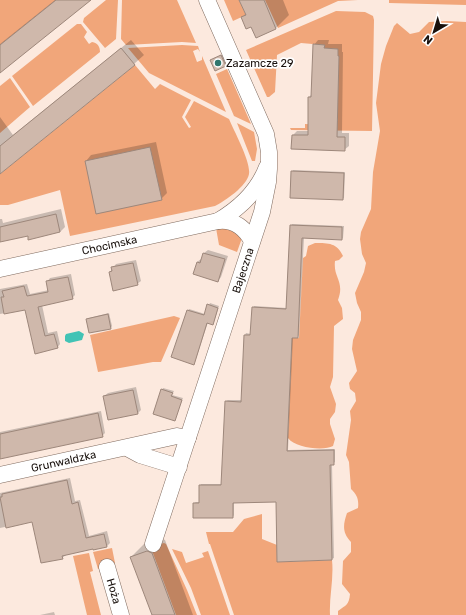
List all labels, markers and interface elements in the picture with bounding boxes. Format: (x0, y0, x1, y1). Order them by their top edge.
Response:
north arrow (414, 12, 454, 52)
text: N (421, 32, 435, 47)
place label: Zazamcze 29 (226, 57, 294, 70)
marker: Zazamcze 29 (213, 58, 223, 68)
street label: Chocimska (81, 233, 138, 257)
street label: Bajeczna (229, 246, 256, 295)
street label: Grunwaldzka (30, 448, 97, 474)
street label: Hoża (104, 577, 124, 605)

